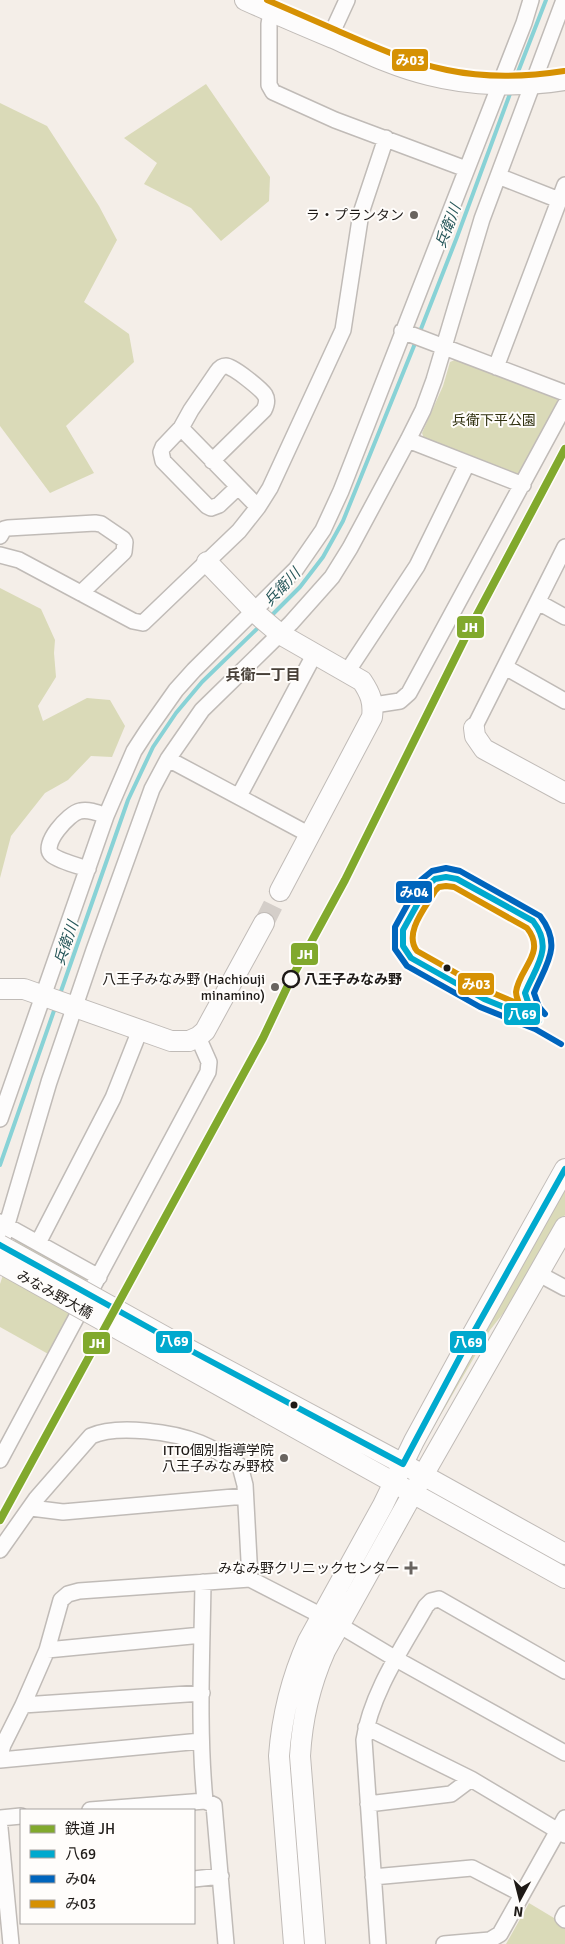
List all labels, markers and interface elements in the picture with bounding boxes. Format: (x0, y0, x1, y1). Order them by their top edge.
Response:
line badge: み03 (391, 48, 429, 72)
text: み03 (395, 52, 425, 69)
water label: 兵衛川 (432, 200, 465, 250)
place label: ラ・プランタン (306, 207, 404, 224)
marker: ラ・プランタン (408, 209, 420, 221)
park label: 兵衛下平公園 (452, 412, 536, 429)
water label: 兵衛川 (260, 563, 305, 610)
line badge: JH (456, 615, 485, 639)
text: JH (462, 619, 478, 636)
district label: 兵衛一丁目 (225, 666, 301, 684)
line badge: み04 (395, 880, 433, 904)
text: み04 (399, 884, 429, 901)
water label: 兵衛川 (50, 917, 82, 967)
line badge: JH (290, 942, 319, 966)
text: JH (297, 946, 313, 963)
unlabelled marker (442, 963, 452, 973)
marker: 八王子みなみ野 (282, 970, 300, 988)
place label: 八王子みなみ野 (Hachiouji minamino) (102, 971, 265, 1004)
place label: 八王子みなみ野 (304, 971, 402, 988)
line badge: み03 (457, 972, 495, 996)
text: み03 (461, 976, 491, 993)
marker: 八王子みなみ野 (Hachiouji minamino) (269, 981, 281, 993)
line badge: 八69 (503, 1002, 541, 1026)
text: 八69 (507, 1006, 537, 1023)
street label: みなみ野大橋 (14, 1267, 96, 1322)
line badge: 八69 (155, 1330, 193, 1354)
line badge: 八69 (449, 1330, 487, 1354)
line badge: JH (82, 1331, 111, 1355)
text: 八69 (159, 1333, 189, 1350)
text: 八69 (453, 1334, 483, 1351)
text: JH (89, 1335, 105, 1352)
unlabelled marker (289, 1400, 299, 1410)
place label: ITTO個別指導学院 八王子みなみ野校 (162, 1442, 274, 1475)
marker: ITTO個別指導学院 八王子みなみ野校 (278, 1452, 290, 1464)
place label: みなみ野クリニックセンター (218, 1560, 400, 1577)
marker: みなみ野クリニックセンター (404, 1561, 418, 1575)
legend (20, 1809, 195, 1924)
text: 鉄道 JH (65, 1820, 115, 1838)
text: 八69 (65, 1845, 96, 1863)
text: み04 (65, 1870, 96, 1888)
north arrow (495, 1874, 545, 1924)
text: み03 (65, 1895, 96, 1913)
text: N (513, 1902, 524, 1920)

